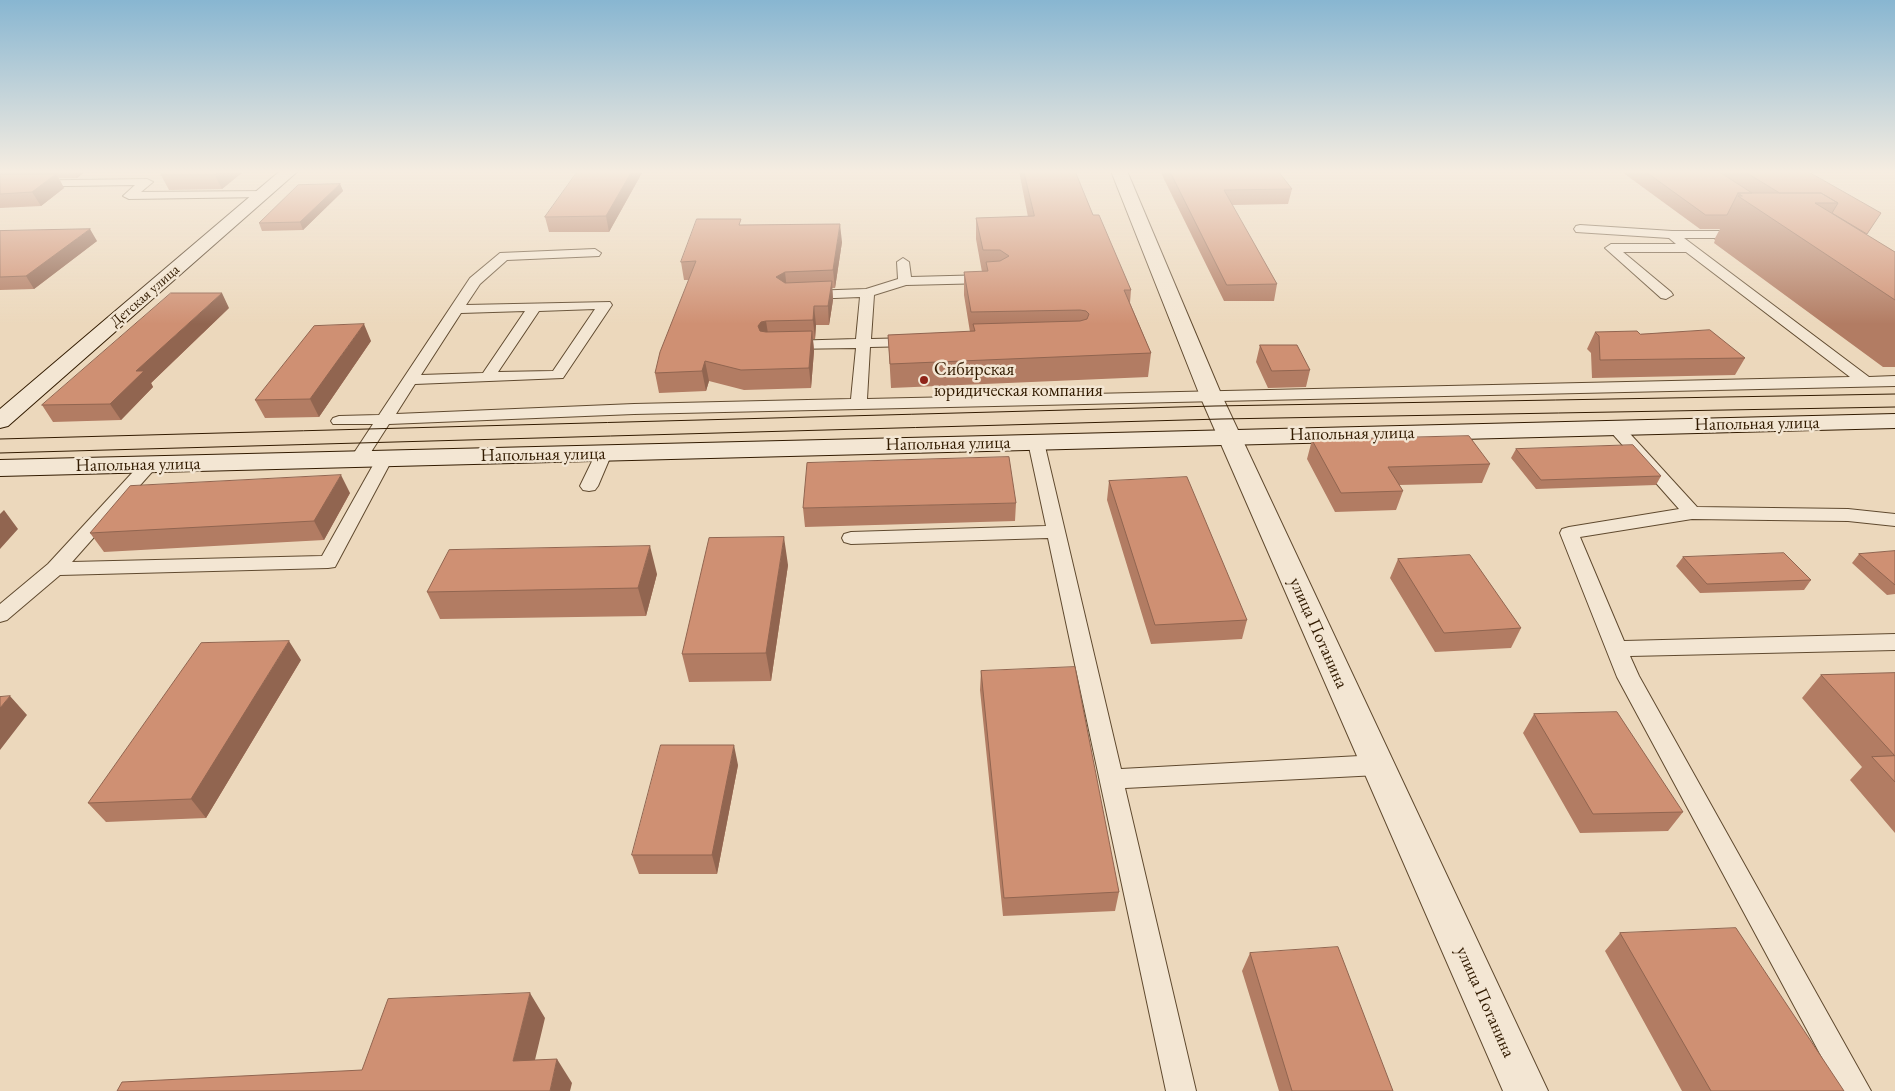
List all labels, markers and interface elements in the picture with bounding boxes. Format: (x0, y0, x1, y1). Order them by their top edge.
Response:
street label: Детская улица (107, 261, 183, 331)
place label: Сибирская юридическая компания (934, 359, 1103, 402)
marker: Сибирская юридическая компания (918, 374, 930, 386)
street label: Напольная улица (1694, 412, 1820, 436)
street label: Напольная улица (1289, 422, 1415, 446)
street label: Напольная улица (885, 432, 1011, 456)
street label: Напольная улица (480, 443, 606, 467)
street label: Напольная улица (75, 453, 201, 477)
street label: улица Потанина (1284, 574, 1352, 692)
street label: улица Потанина (1451, 943, 1519, 1061)

